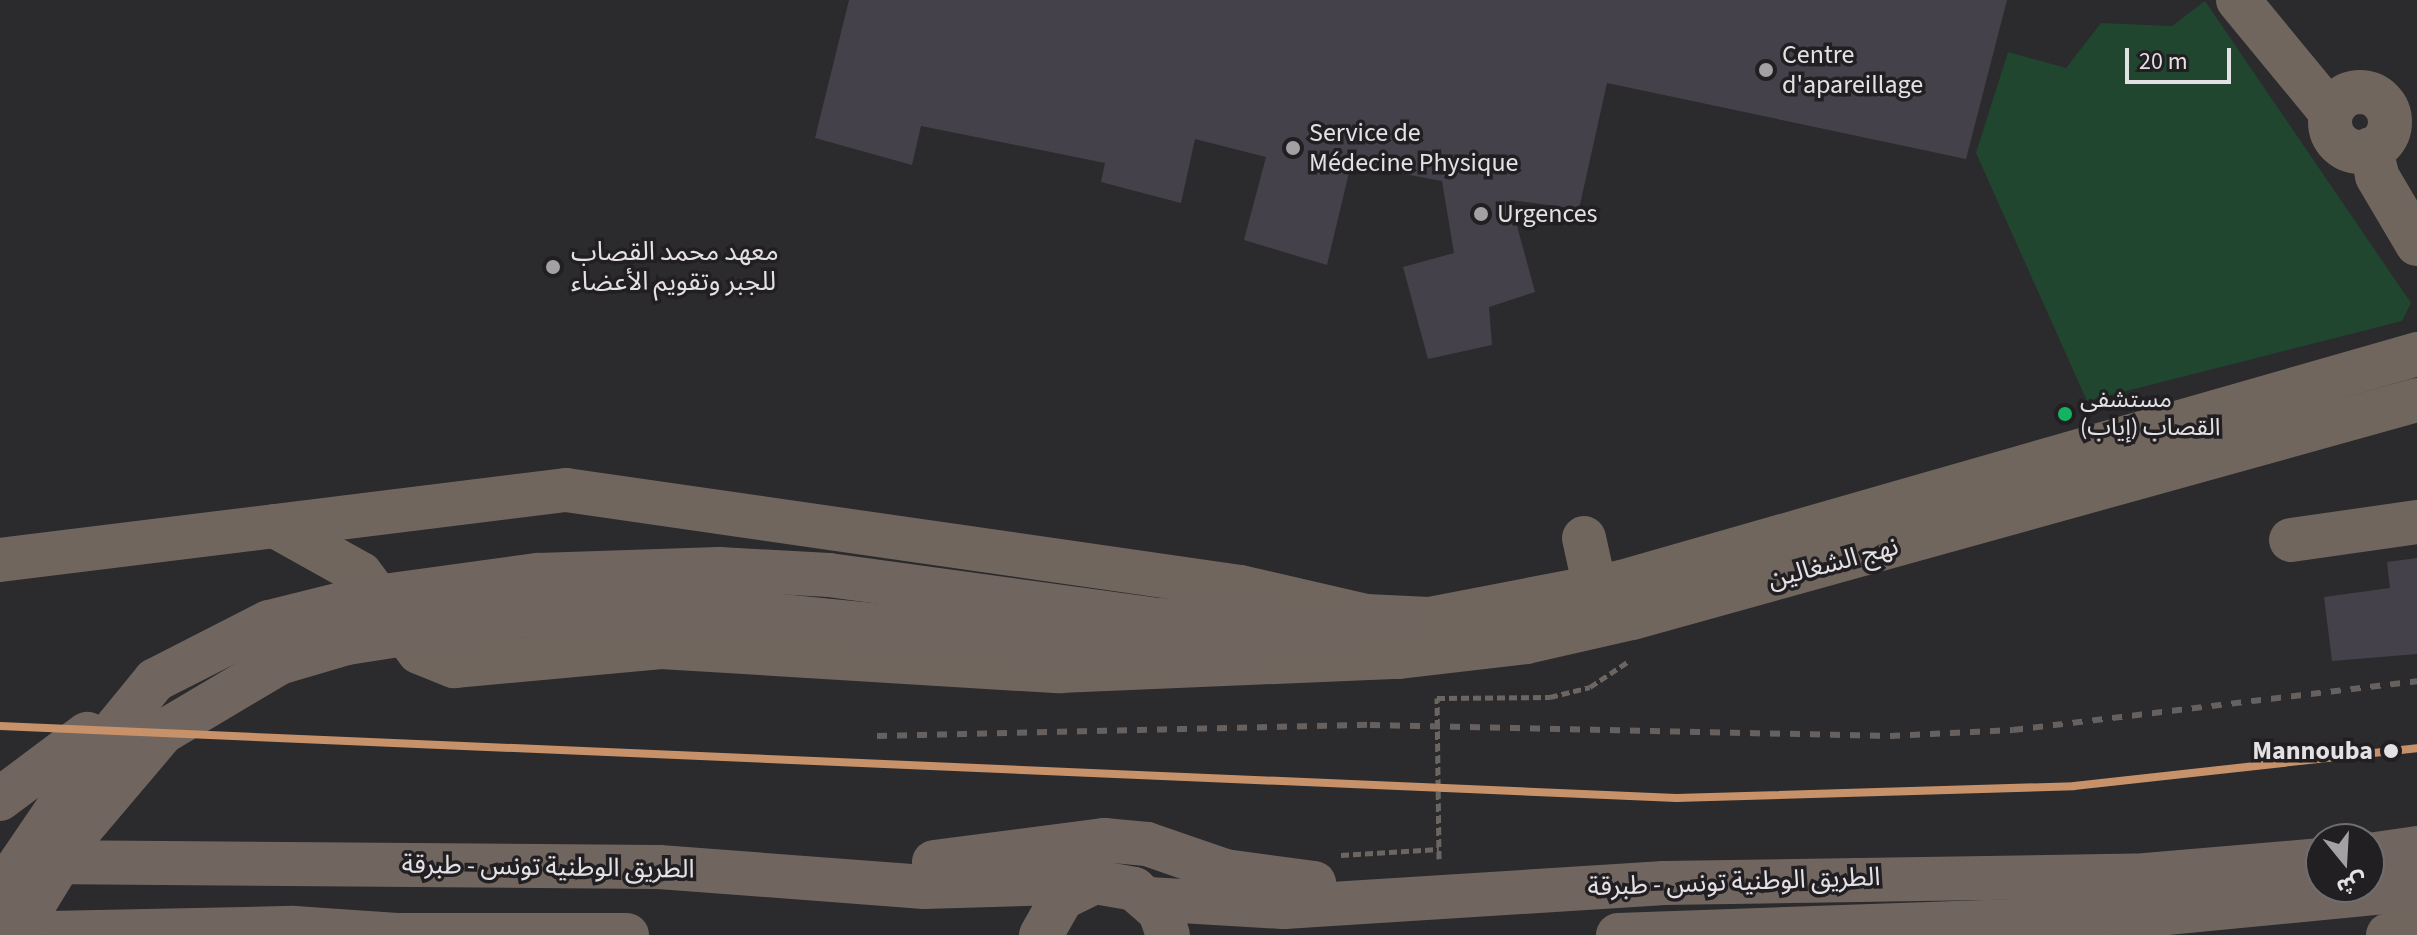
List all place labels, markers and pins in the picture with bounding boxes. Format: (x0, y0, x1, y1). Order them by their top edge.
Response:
place label: Centre d'apareillage (1782, 39, 1923, 100)
marker: Centre d'apareillage (1757, 61, 1775, 79)
place label: Service de Médecine Physique (1309, 117, 1518, 178)
marker: Service de Médecine Physique (1284, 139, 1302, 157)
place label: Urgences (1497, 198, 1597, 230)
marker: Urgences (1472, 205, 1490, 223)
place label: معهد محمد القصاب للجبر وتقويم الأعضاء (571, 236, 779, 298)
marker: معهد محمد القصاب للجبر وتقويم الأعضاء (542, 256, 564, 278)
place label: مستشفى القصاب (إياب) (2080, 386, 2220, 442)
marker: مستشفى القصاب (إياب) (2057, 406, 2073, 422)
place label: Mannouba (2252, 735, 2373, 767)
marker: Mannouba (2380, 740, 2402, 762)

